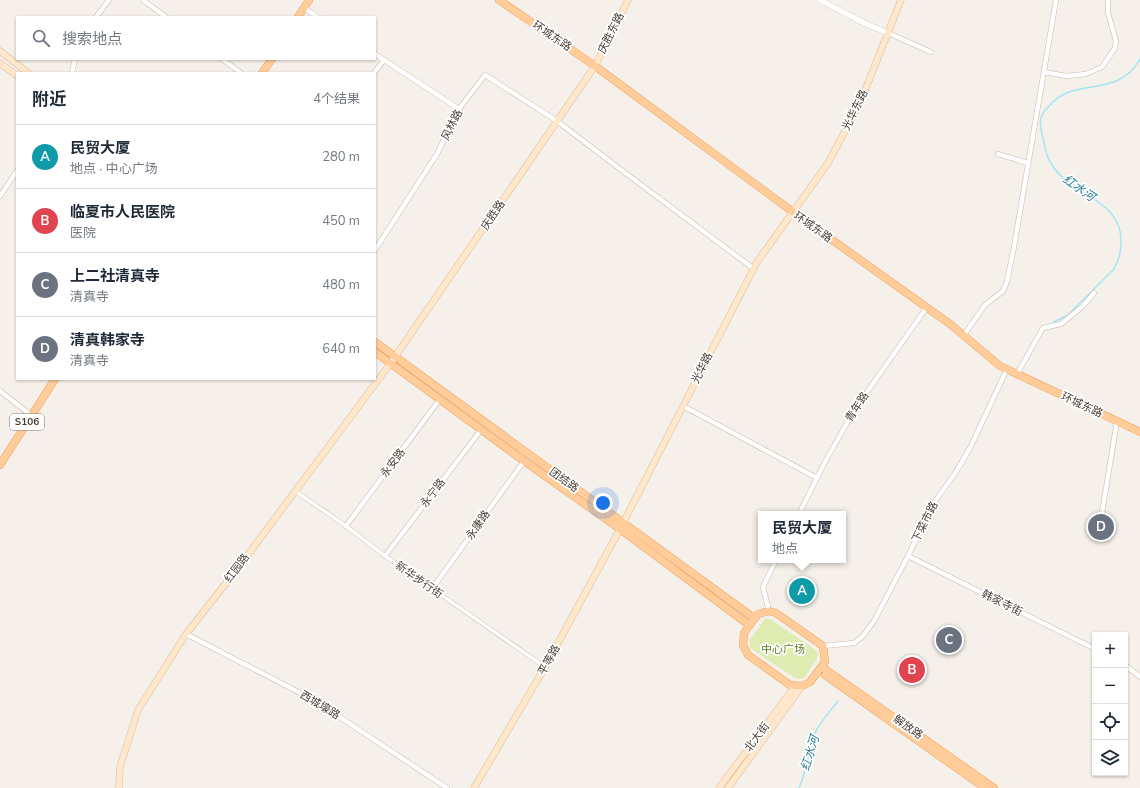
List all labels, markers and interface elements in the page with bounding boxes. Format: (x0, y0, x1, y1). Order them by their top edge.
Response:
street label: 庆胜东路 (594, 10, 628, 56)
search box (16, 16, 376, 60)
street label: 环城东路 (530, 17, 574, 55)
icon: search (30, 27, 52, 49)
text: 搜索地点 (62, 29, 122, 49)
street label: 光华东路 (839, 87, 871, 133)
text: 附近 (32, 88, 66, 111)
text: 4个结果 (313, 90, 360, 108)
street label: 风林路 (438, 107, 466, 143)
text: 民贸大厦 (70, 138, 130, 158)
text: A (40, 148, 50, 166)
text: 280 m (322, 148, 360, 166)
text: 地点 · 中心广场 (70, 160, 158, 178)
water label: 红水河 (1060, 171, 1100, 206)
street label: 庆胜路 (478, 197, 508, 233)
text: 临夏市人民医院 (70, 202, 175, 222)
street label: 环城东路 (791, 208, 835, 246)
text: B (41, 212, 49, 230)
text: 450 m (322, 212, 360, 230)
text: 医院 (70, 224, 96, 242)
text: 上二社清真寺 (70, 266, 160, 286)
text: C (41, 276, 49, 294)
text: 480 m (322, 276, 360, 294)
text: 清真寺 (70, 288, 109, 306)
text: 清真韩家寺 (70, 330, 145, 350)
text: D (40, 340, 50, 358)
text: 640 m (322, 340, 360, 358)
street label: 光华路 (688, 350, 716, 386)
text: 清真寺 (70, 352, 109, 370)
street label: 青年路 (842, 389, 872, 425)
street label: 环城东路 (1059, 389, 1105, 421)
road number: S106 (10, 414, 44, 430)
street label: 永安路 (377, 445, 409, 481)
street label: 团结路 (546, 464, 582, 496)
street label: 永宁路 (417, 475, 449, 511)
your location (593, 493, 613, 513)
street label: 下菜市路 (908, 499, 942, 545)
street label: 永康路 (462, 507, 494, 543)
popup (758, 511, 846, 563)
pin: D (1088, 512, 1114, 542)
text: 民贸大厦 (772, 518, 832, 538)
text: 地点 (772, 540, 798, 558)
street label: 红园路 (221, 550, 253, 586)
street label: 新华步行街 (392, 558, 446, 602)
pin: A (789, 576, 815, 606)
street label: 韩家寺街 (979, 586, 1025, 620)
pin: C (936, 625, 962, 655)
map controls (1092, 632, 1128, 776)
button: + (1092, 632, 1128, 668)
street label: 平等路 (534, 642, 564, 678)
park label: 中心广场 (761, 642, 805, 657)
pin: B (899, 655, 925, 685)
button: − (1092, 668, 1128, 704)
street label: 西城壕路 (297, 687, 343, 723)
button: locate (1092, 704, 1128, 740)
street label: 解放路 (890, 711, 926, 743)
street label: 北大街 (741, 719, 773, 755)
water label: 红水河 (797, 732, 823, 773)
button: layers (1092, 740, 1128, 776)

